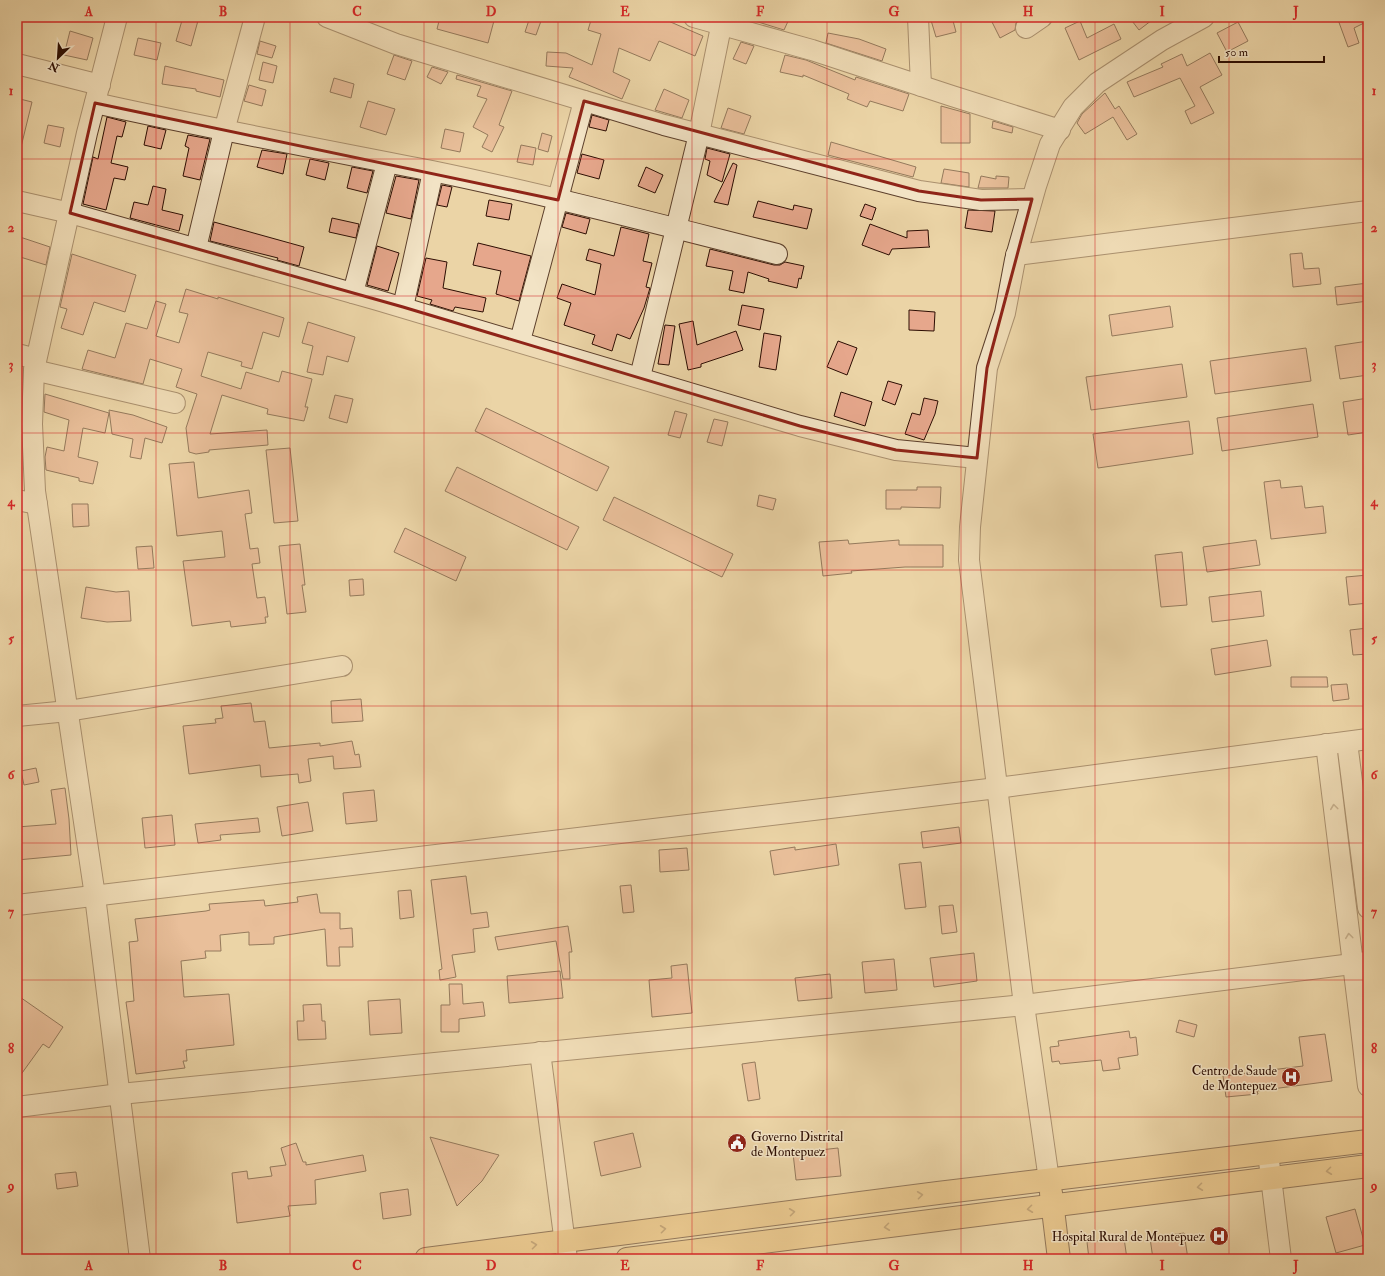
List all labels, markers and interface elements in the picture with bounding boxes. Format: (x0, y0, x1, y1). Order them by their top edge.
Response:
text: A (84, 4, 94, 20)
text: B (219, 4, 227, 20)
text: C (352, 4, 362, 20)
text: D (486, 4, 497, 20)
text: E (620, 4, 630, 20)
text: F (756, 4, 765, 20)
text: G (889, 4, 900, 20)
text: H (1023, 4, 1034, 20)
text: I (1159, 4, 1165, 20)
text: J (1292, 4, 1299, 21)
north arrow (38, 38, 78, 78)
scale bar (1219, 38, 1324, 64)
text: 50 m (1225, 45, 1249, 60)
text: N (46, 58, 62, 75)
text: 1 (9, 83, 14, 99)
text: 1 (1372, 83, 1377, 99)
text: 2 (8, 220, 15, 236)
text: 2 (1371, 220, 1378, 236)
text: 3 (9, 357, 14, 373)
text: 3 (1372, 357, 1377, 373)
text: 4 (6, 494, 15, 510)
text: 4 (1369, 494, 1378, 510)
text: 5 (8, 631, 14, 647)
text: 5 (1371, 631, 1377, 647)
text: 6 (8, 767, 16, 783)
text: 6 (1371, 767, 1379, 783)
one-way arrow (1329, 804, 1338, 810)
text: 7 (8, 904, 15, 920)
text: 7 (1371, 904, 1378, 920)
one-way arrow (1345, 933, 1354, 939)
text: 8 (8, 1041, 14, 1057)
text: 8 (1371, 1041, 1377, 1057)
place label: Centro de Saude de Montepuez (1192, 1063, 1278, 1095)
hospital icon: Centro de Saude de Montepuez (1280, 1066, 1302, 1088)
place label: Governo Distrital de Montepuez (751, 1129, 844, 1161)
public building icon: Governo Distrital de Montepuez (726, 1132, 748, 1154)
one-way arrow (1326, 1166, 1332, 1175)
text: 9 (6, 1178, 15, 1194)
text: 9 (1369, 1178, 1378, 1194)
one-way arrow (1197, 1183, 1203, 1192)
one-way arrow (917, 1191, 924, 1200)
one-way arrow (1027, 1204, 1033, 1213)
one-way arrow (788, 1208, 795, 1217)
one-way arrow (884, 1222, 890, 1231)
one-way arrow (660, 1224, 666, 1233)
hospital icon: Hospital Rural de Montepuez (1208, 1225, 1230, 1247)
place label: Hospital Rural de Montepuez (1052, 1229, 1206, 1246)
one-way arrow (531, 1241, 537, 1250)
text: A (84, 1258, 94, 1274)
text: B (219, 1258, 227, 1274)
text: C (352, 1258, 362, 1274)
text: D (486, 1258, 497, 1274)
text: E (620, 1258, 630, 1274)
text: F (756, 1258, 765, 1274)
text: G (889, 1258, 900, 1274)
text: H (1023, 1258, 1034, 1274)
text: I (1159, 1258, 1165, 1274)
text: J (1292, 1258, 1299, 1275)

